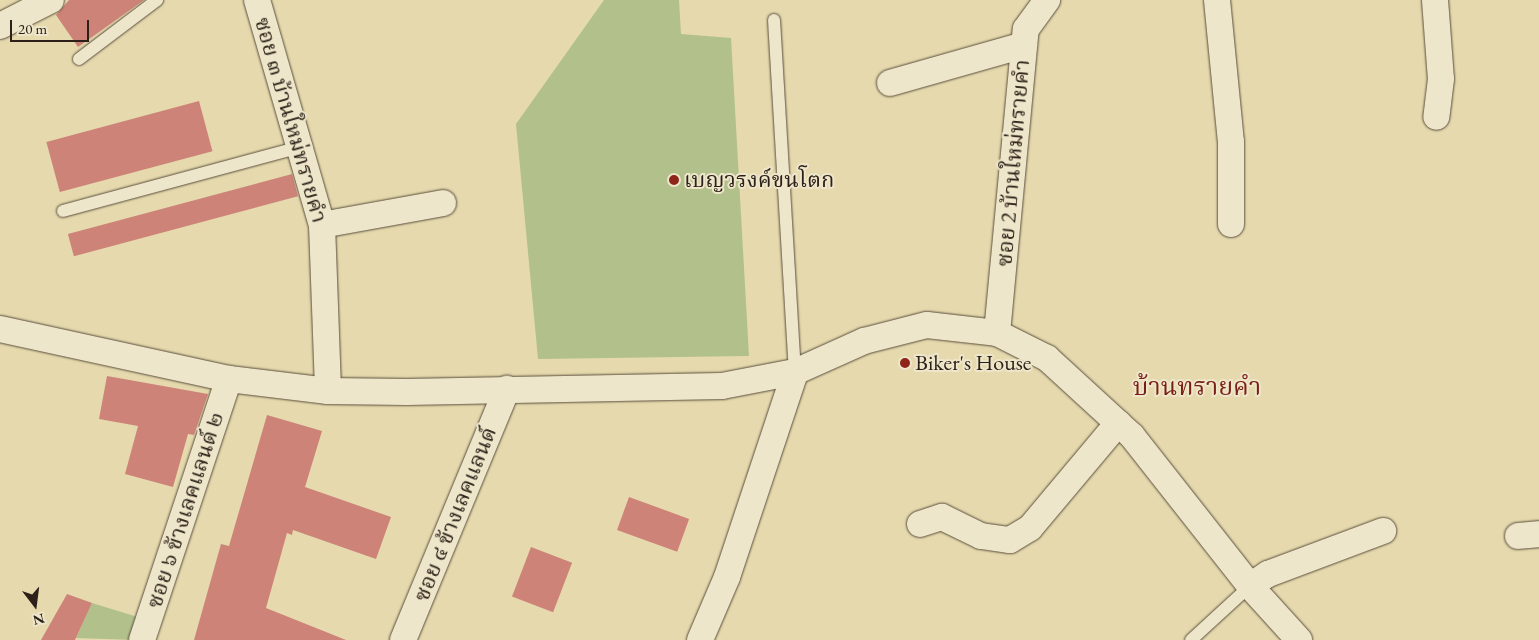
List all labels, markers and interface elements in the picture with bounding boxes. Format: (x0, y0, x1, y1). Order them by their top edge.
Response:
scale bar (12, 10, 91, 42)
street label: ซอย ๓ บ้านใหม่ทรายคำ (249, 14, 333, 226)
text: 20 m (18, 19, 47, 38)
street label: ซอย 2 บ้านใหม่ทรายคำ (991, 58, 1035, 268)
place label: เบญวรงค์ขนโตก (684, 167, 834, 193)
marker: เบญวรงค์ขนโตก (668, 174, 680, 186)
place label: Biker's House (915, 350, 1031, 376)
marker: Biker's House (899, 357, 911, 369)
district label: บ้านทรายคำ (1133, 371, 1261, 401)
street label: ซอย ๖ ข้างเลคแลนด์ ๒ (141, 409, 229, 611)
street label: ซอย ๔ ข้างเลคแลนด์ (408, 423, 502, 605)
north arrow (10, 580, 60, 630)
text: N (31, 609, 47, 630)

